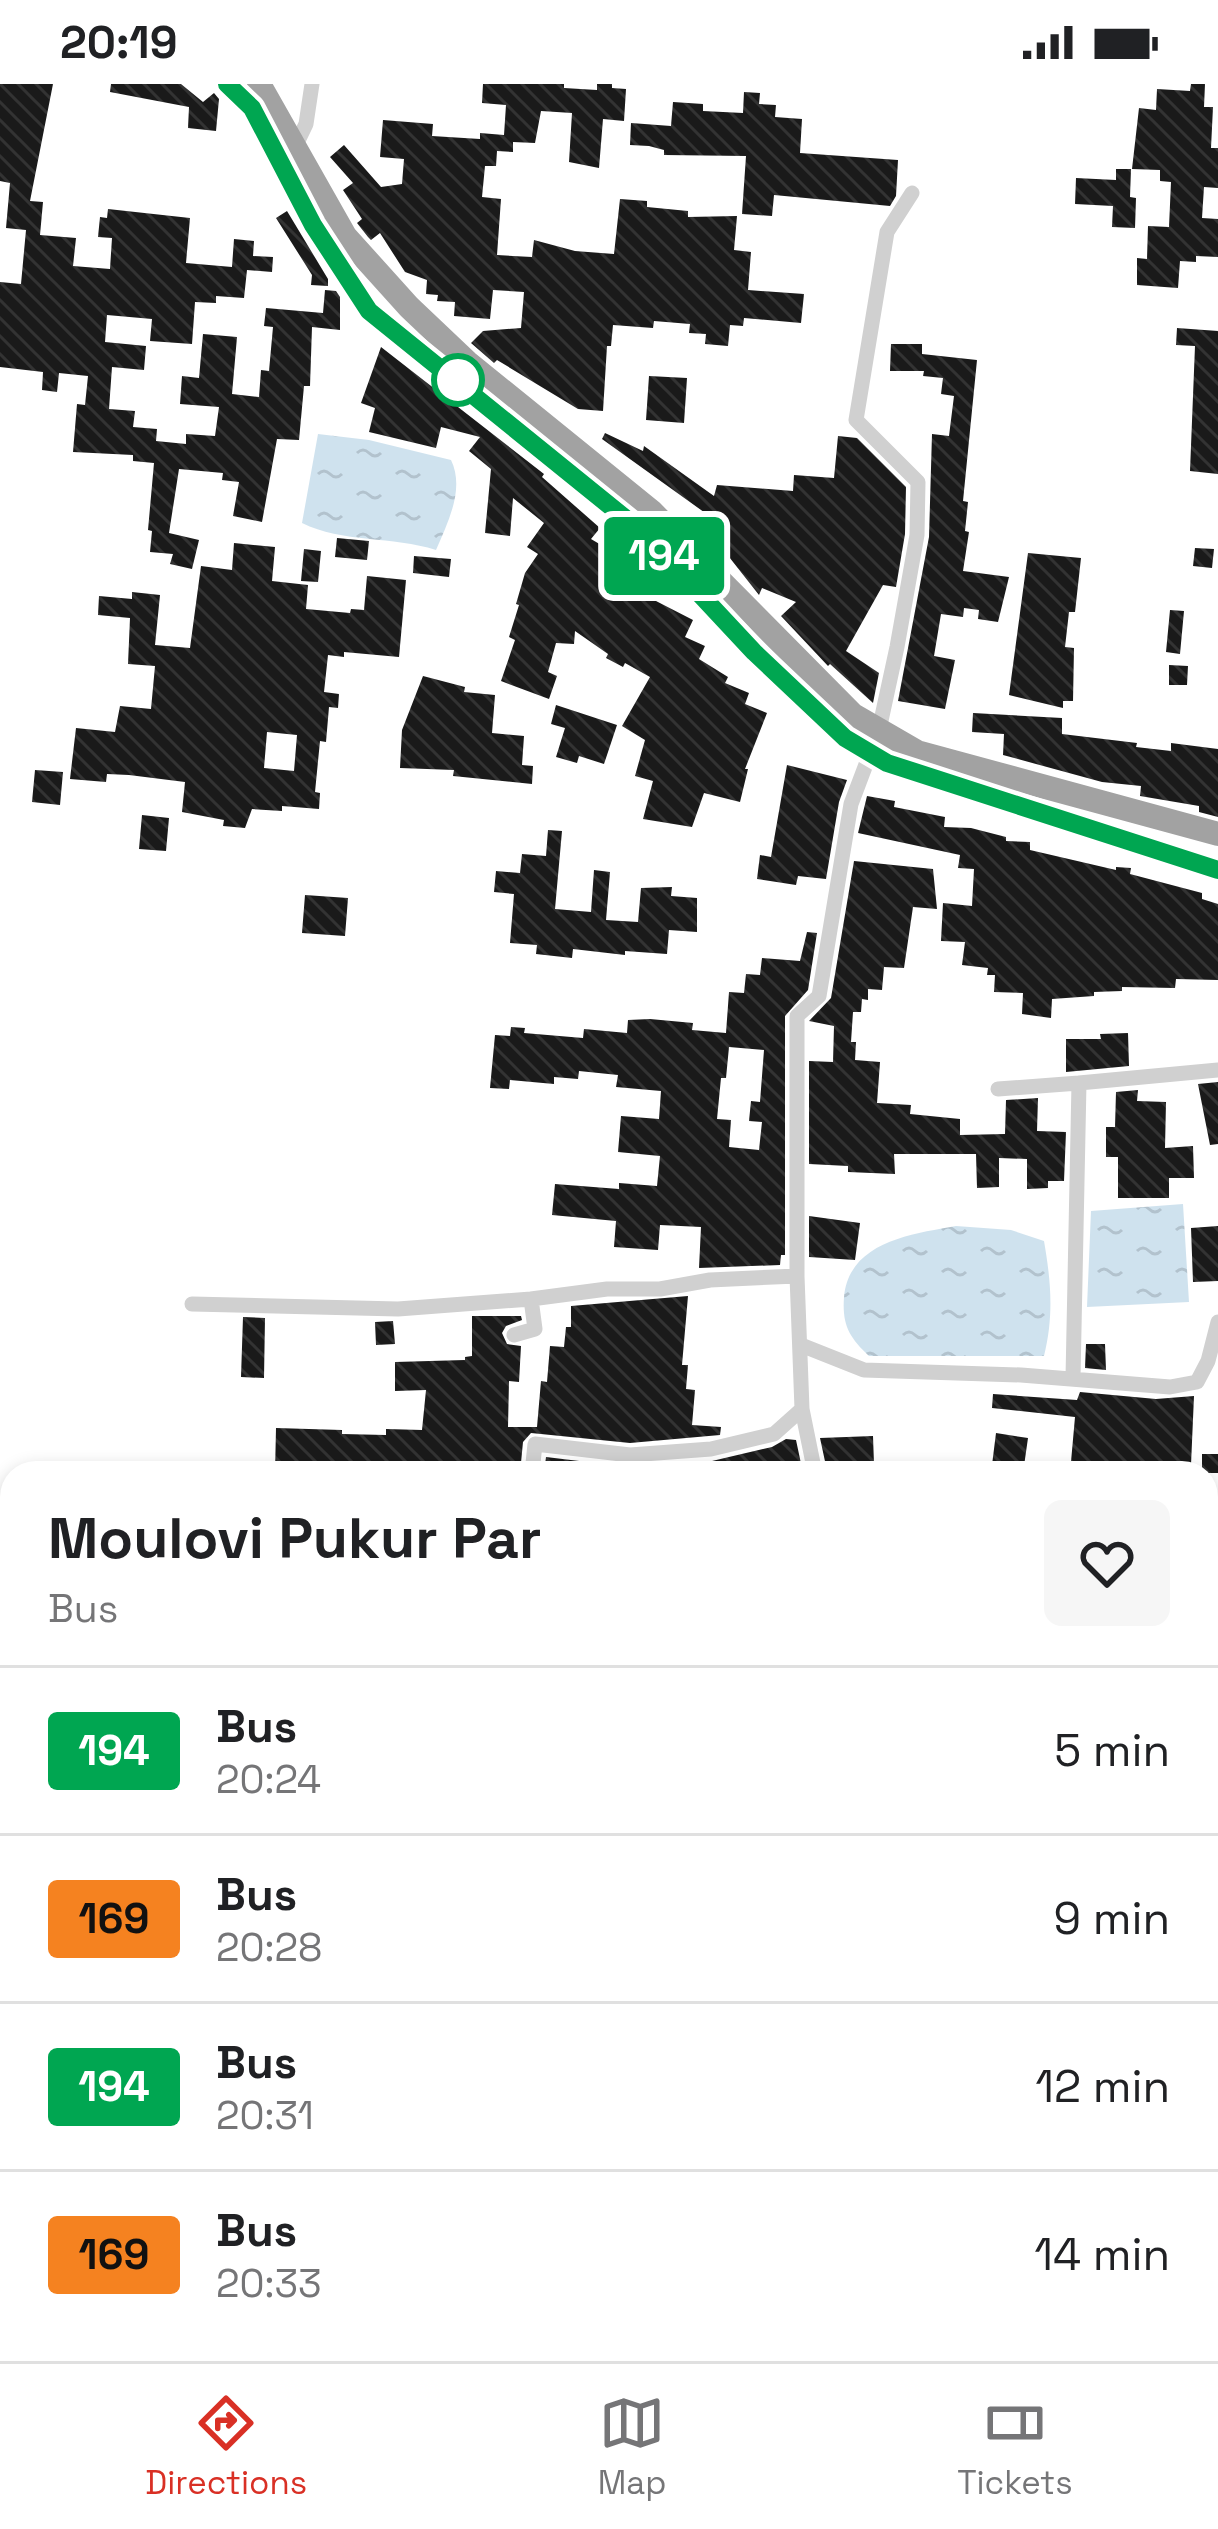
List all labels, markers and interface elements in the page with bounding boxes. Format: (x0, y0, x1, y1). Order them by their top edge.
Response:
text: 20:19 (60, 14, 177, 71)
unlabelled marker (433, 355, 483, 405)
line badge: 194 (595, 517, 733, 595)
text: 194 (628, 529, 700, 582)
button: heart (1044, 1500, 1170, 1626)
text: Moulovi Pukur Par (48, 1502, 542, 1575)
text: Bus (48, 1584, 118, 1633)
text: Bus (216, 1698, 297, 1755)
text: 5 min (1054, 1722, 1170, 1779)
text: 194 (78, 1724, 150, 1777)
text: 20:24 (216, 1755, 321, 1804)
text: Bus (216, 1866, 297, 1923)
text: 9 min (1054, 1890, 1170, 1947)
text: 169 (79, 1892, 149, 1945)
text: 20:28 (216, 1923, 322, 1972)
text: Bus (216, 2034, 297, 2091)
text: 12 min (1035, 2058, 1170, 2115)
text: 194 (78, 2060, 150, 2113)
text: 20:31 (216, 2091, 314, 2140)
text: Bus (216, 2202, 297, 2259)
text: 14 min (1034, 2226, 1170, 2283)
text: 169 (79, 2228, 149, 2281)
text: 20:33 (216, 2259, 322, 2308)
tab: Directions (145, 2390, 307, 2504)
tab: Map (598, 2390, 667, 2504)
tab: Tickets (957, 2390, 1073, 2504)

